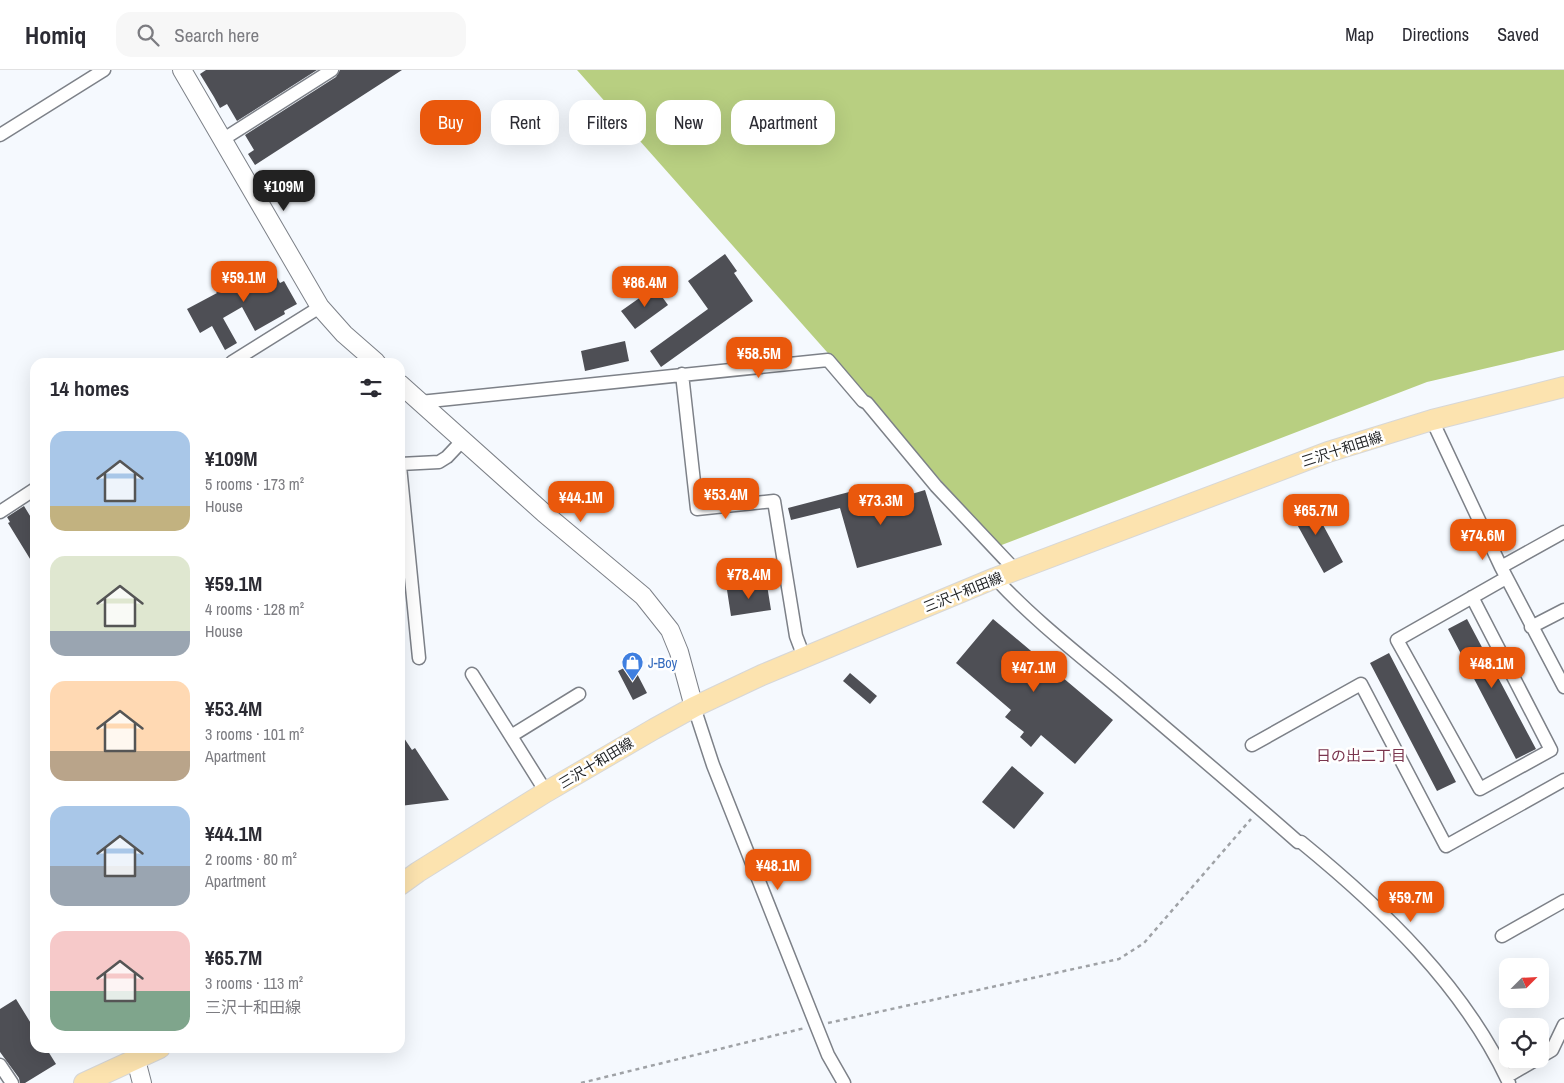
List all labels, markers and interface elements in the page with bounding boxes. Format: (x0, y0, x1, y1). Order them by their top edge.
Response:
search box (116, 12, 466, 57)
text: Homiq (25, 19, 86, 51)
icon: search (134, 21, 162, 49)
text: Search here (174, 22, 259, 48)
text: Map (1345, 22, 1374, 47)
text: Directions (1402, 22, 1469, 47)
text: Saved (1497, 22, 1539, 47)
chip: Buy (420, 100, 481, 145)
chip: Rent (491, 100, 559, 145)
chip: Filters (569, 100, 646, 145)
chip: New (656, 100, 721, 145)
chip: Apartment (731, 100, 835, 145)
pin: ¥109M (249, 170, 319, 212)
text: ¥109M (264, 175, 304, 197)
pin: ¥59.1M (203, 260, 285, 303)
text: ¥59.1M (222, 266, 266, 288)
pin: ¥86.4M (604, 266, 686, 308)
text: ¥86.4M (623, 271, 667, 293)
pin: ¥58.5M (718, 336, 800, 379)
text: ¥58.5M (737, 342, 781, 364)
text: 14 homes (50, 374, 129, 403)
icon: filters (357, 374, 385, 402)
street label: 三沢十和田線 (1299, 427, 1385, 471)
text: ¥109M (205, 444, 258, 473)
icon: home (90, 451, 150, 511)
text: 5 rooms · 173 m² (205, 473, 304, 495)
pin: ¥53.4M (685, 478, 767, 520)
pin: ¥44.1M (540, 480, 622, 523)
text: ¥53.4M (704, 483, 748, 505)
pin: ¥73.3M (840, 484, 922, 526)
text: ¥44.1M (559, 486, 603, 508)
text: ¥73.3M (859, 489, 903, 511)
pin: ¥65.7M (1275, 494, 1357, 536)
text: House (205, 495, 243, 517)
text: ¥65.7M (1294, 499, 1338, 521)
pin: ¥74.6M (1442, 518, 1524, 561)
text: ¥74.6M (1461, 524, 1505, 546)
pin: ¥78.4M (708, 558, 790, 600)
text: ¥78.4M (727, 563, 771, 585)
street label: 三沢十和田線 (921, 568, 1005, 616)
text: ¥59.1M (205, 569, 262, 598)
icon: home (90, 576, 150, 636)
text: 4 rooms · 128 m² (205, 598, 304, 620)
text: House (205, 620, 243, 642)
pin: ¥48.1M (1451, 646, 1533, 689)
pin: ¥47.1M (993, 650, 1075, 693)
shop icon: J-Boy (620, 651, 644, 682)
text: ¥48.1M (1470, 652, 1514, 674)
place label: J-Boy (648, 654, 678, 672)
text: ¥47.1M (1012, 656, 1056, 678)
text: ¥53.4M (205, 694, 262, 723)
icon: home (90, 701, 150, 761)
text: 3 rooms · 101 m² (205, 723, 304, 745)
street label: 三沢十和田線 (555, 734, 637, 792)
text: Apartment (205, 745, 266, 767)
district label: 日の出二丁目 (1316, 745, 1406, 766)
text: ¥44.1M (205, 819, 262, 848)
icon: home (90, 826, 150, 886)
text: 2 rooms · 80 m² (205, 848, 297, 870)
pin: ¥48.1M (737, 848, 819, 891)
text: ¥48.1M (756, 854, 800, 876)
text: Apartment (205, 870, 266, 892)
pin: ¥59.7M (1370, 880, 1452, 923)
text: ¥59.7M (1389, 886, 1433, 908)
text: ¥65.7M (205, 943, 262, 972)
icon: home (90, 951, 150, 1011)
north arrow (1499, 958, 1549, 1008)
map controls (1499, 958, 1549, 1068)
text: 3 rooms · 113 m² (205, 972, 303, 994)
text: 三沢十和田線 (205, 996, 301, 1018)
button: locate (1499, 1018, 1549, 1068)

